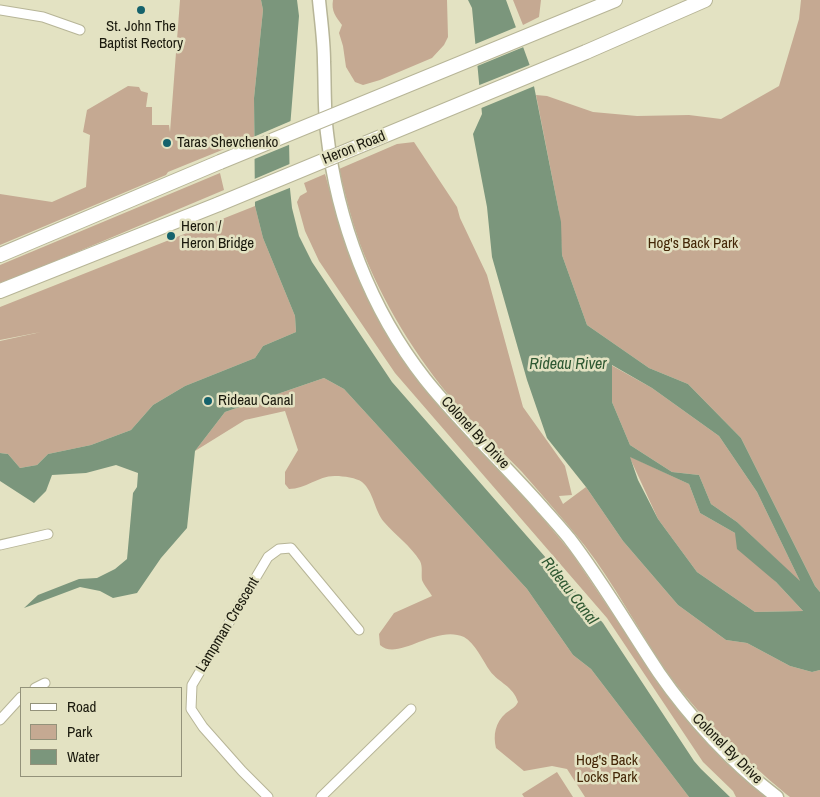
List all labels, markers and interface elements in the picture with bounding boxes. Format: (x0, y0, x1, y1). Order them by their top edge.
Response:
marker: St. John The Baptist Rectory (135, 4, 147, 16)
place label: St. John The Baptist Rectory (99, 18, 183, 53)
street label: Heron Road (320, 127, 388, 169)
place label: Taras Shevchenko (177, 134, 278, 152)
marker: Taras Shevchenko (161, 137, 173, 149)
place label: Heron / Heron Bridge (181, 218, 254, 253)
marker: Heron / Heron Bridge (165, 230, 177, 242)
park label: Hog's Back Park (648, 235, 738, 253)
water label: Rideau River (529, 355, 607, 375)
place label: Rideau Canal (218, 392, 293, 410)
street label: Colonel By Drive (437, 393, 513, 473)
marker: Rideau Canal (202, 395, 214, 407)
water label: Rideau Canal (537, 553, 601, 629)
street label: Lampman Crescent (193, 574, 263, 676)
legend (20, 687, 182, 777)
text: Road (67, 696, 96, 717)
street label: Colonel By Drive (688, 710, 766, 788)
text: Park (67, 721, 92, 742)
text: Water (67, 746, 99, 767)
park label: Hog's Back Locks Park (576, 752, 638, 787)

